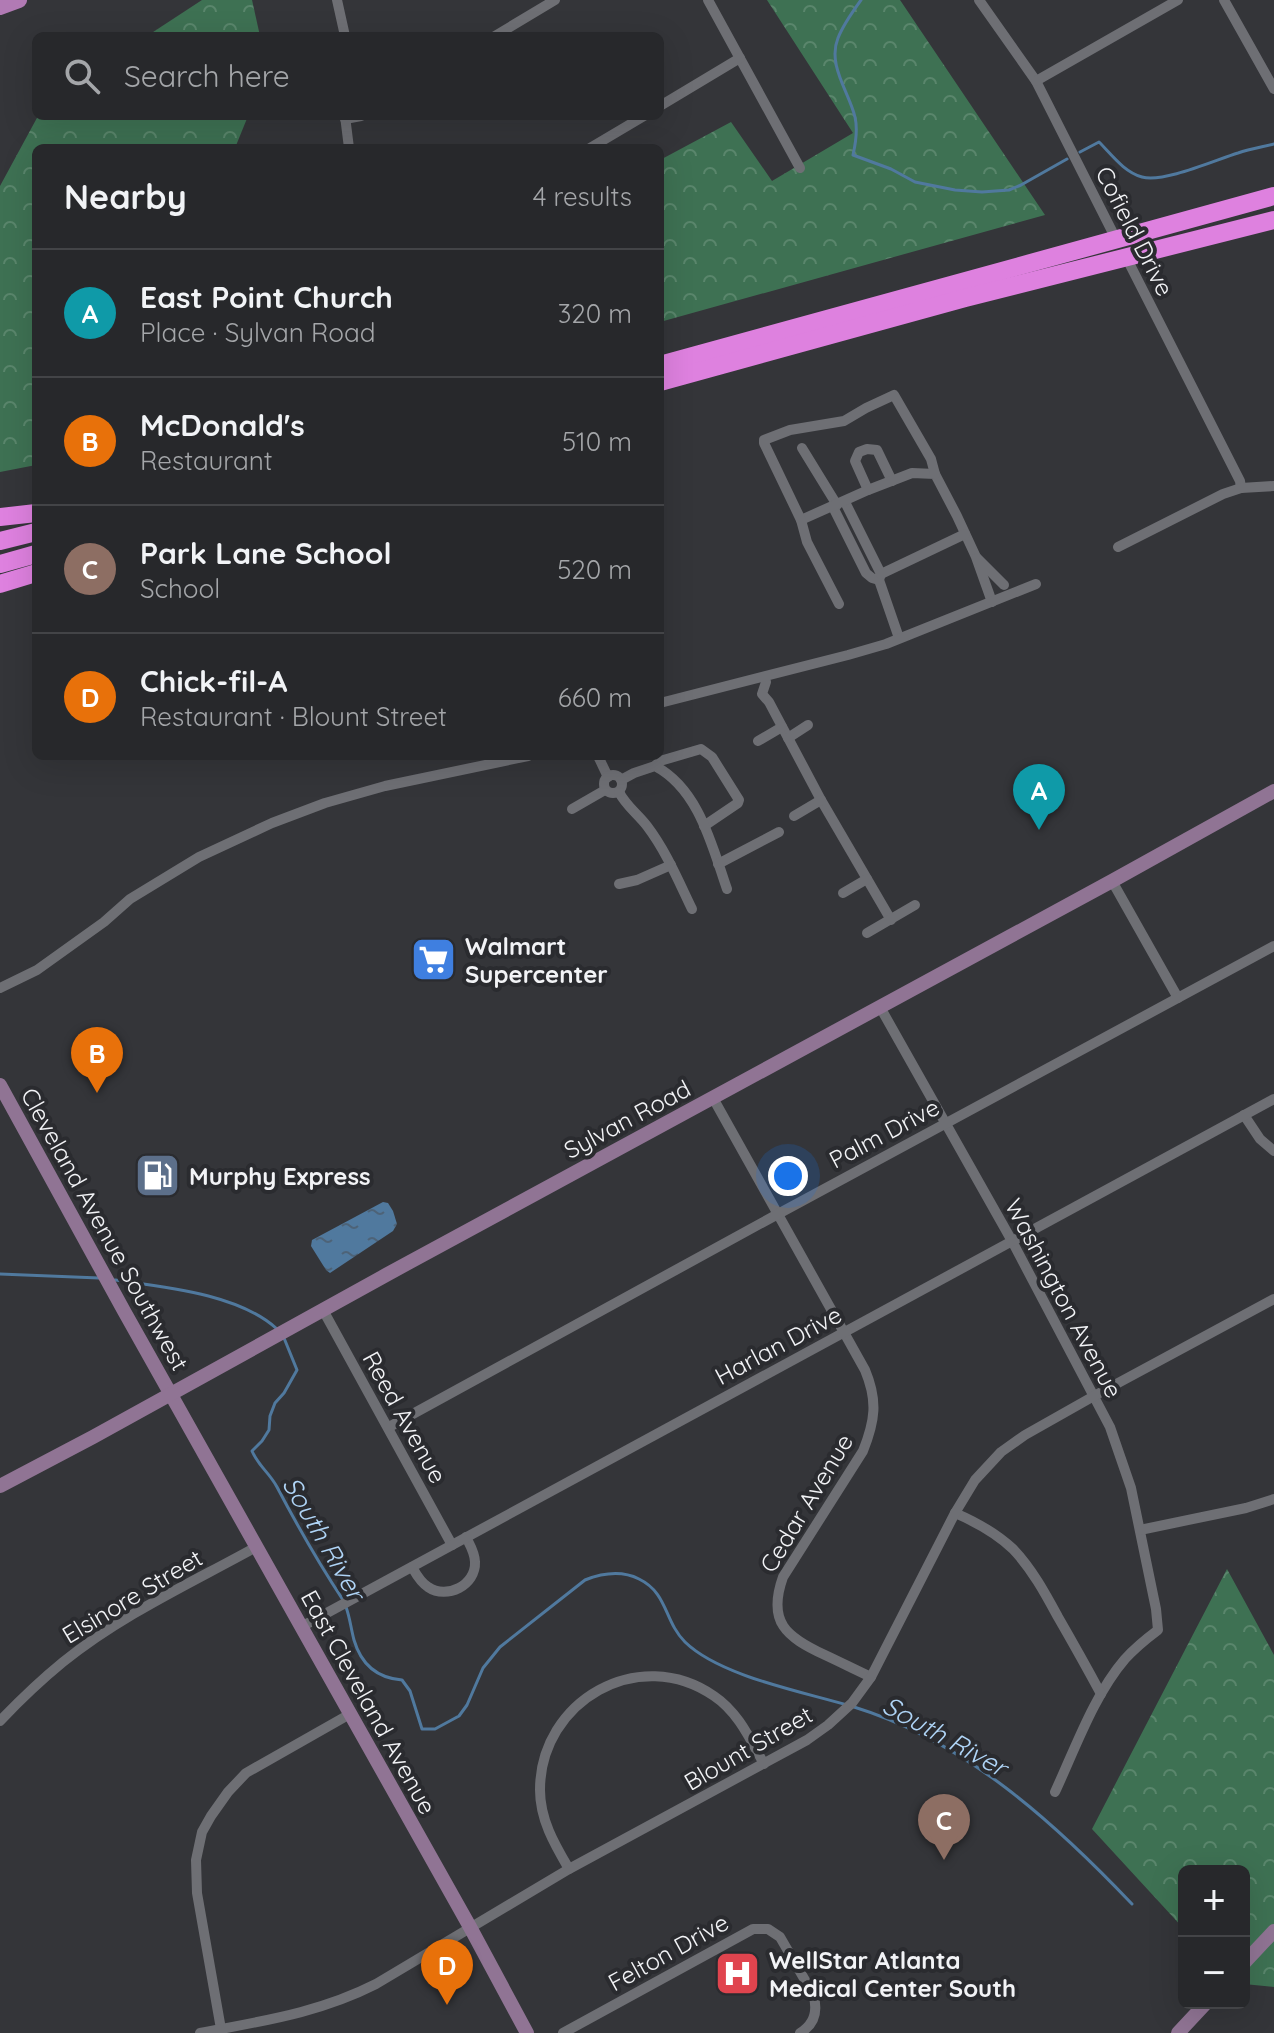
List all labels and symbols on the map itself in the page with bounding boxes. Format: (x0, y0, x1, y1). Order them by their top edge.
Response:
street label: Cofield Drive (1089, 161, 1181, 301)
pin: A (1013, 764, 1065, 830)
place label: Walmart Supercenter (465, 931, 608, 989)
supermarket icon: Walmart Supercenter (410, 936, 458, 984)
pin: B (71, 1027, 123, 1093)
street label: Sylvan Road (559, 1073, 695, 1165)
street label: Cleveland Avenue Southwest (15, 1082, 195, 1376)
street label: Palm Drive (824, 1091, 944, 1175)
fuel station icon: Murphy Express (134, 1152, 182, 1200)
your location (768, 1156, 808, 1196)
place label: Murphy Express (189, 1161, 371, 1191)
street label: Washington Avenue (999, 1193, 1129, 1403)
street label: Harlan Drive (709, 1299, 847, 1391)
street label: Reed Avenue (356, 1346, 454, 1488)
street label: Cedar Avenue (753, 1428, 859, 1578)
water label: South River (275, 1470, 374, 1608)
street label: Elsinore Street (56, 1542, 208, 1650)
street label: East Cleveland Avenue (295, 1585, 443, 1819)
water label: South River (877, 1688, 1016, 1785)
street label: Blount Street (679, 1699, 817, 1797)
pin: C (918, 1794, 970, 1860)
street label: Felton Drive (603, 1907, 733, 1997)
pin: D (421, 1939, 473, 2005)
place label: WellStar Atlanta Medical Center South (769, 1945, 1016, 2003)
hospital icon: WellStar Atlanta Medical Center South (714, 1950, 762, 1998)

